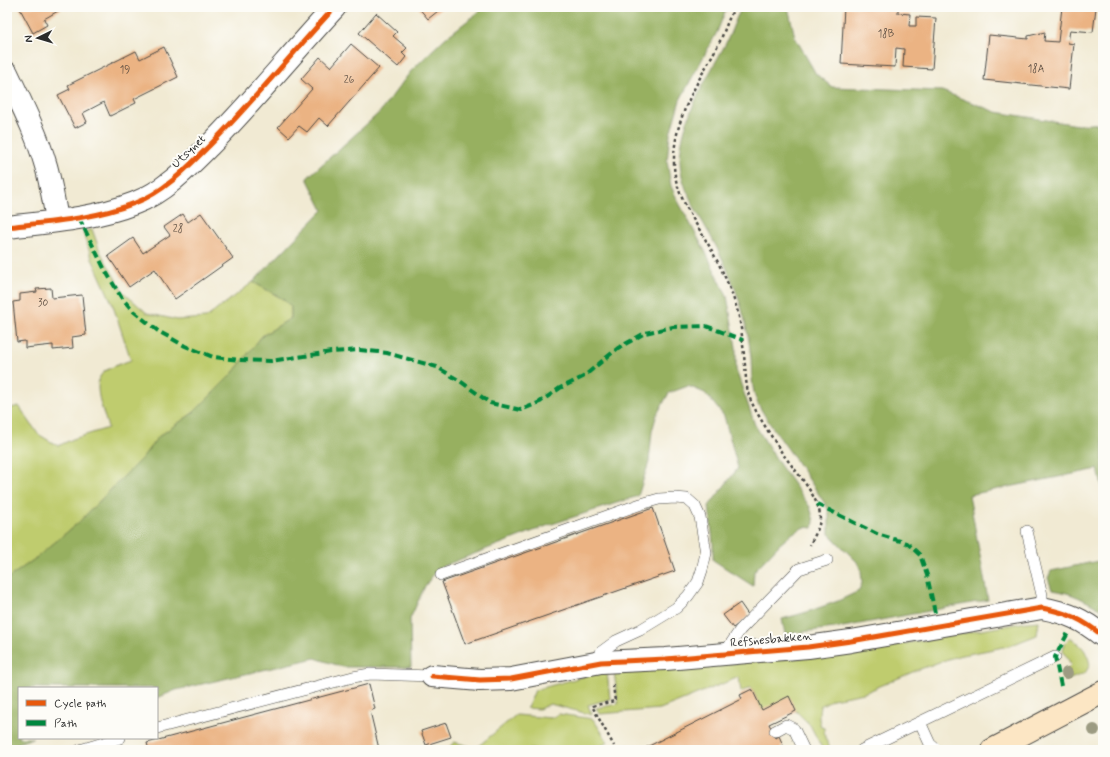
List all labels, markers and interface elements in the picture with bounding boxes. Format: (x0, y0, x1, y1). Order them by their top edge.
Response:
north arrow (18, 18, 58, 58)
house number: 18B (878, 27, 894, 41)
text: N (22, 35, 36, 43)
house number: 18A (1028, 62, 1044, 76)
house number: 19 (120, 64, 130, 77)
house number: 26 (344, 74, 355, 87)
street label: Utsynet (168, 131, 210, 172)
house number: 28 (173, 222, 183, 236)
house number: 30 (38, 297, 48, 310)
street label: Refsnesbakken (730, 628, 813, 652)
legend (18, 687, 158, 739)
text: Cycle path (54, 696, 106, 712)
text: Path (54, 716, 77, 732)

